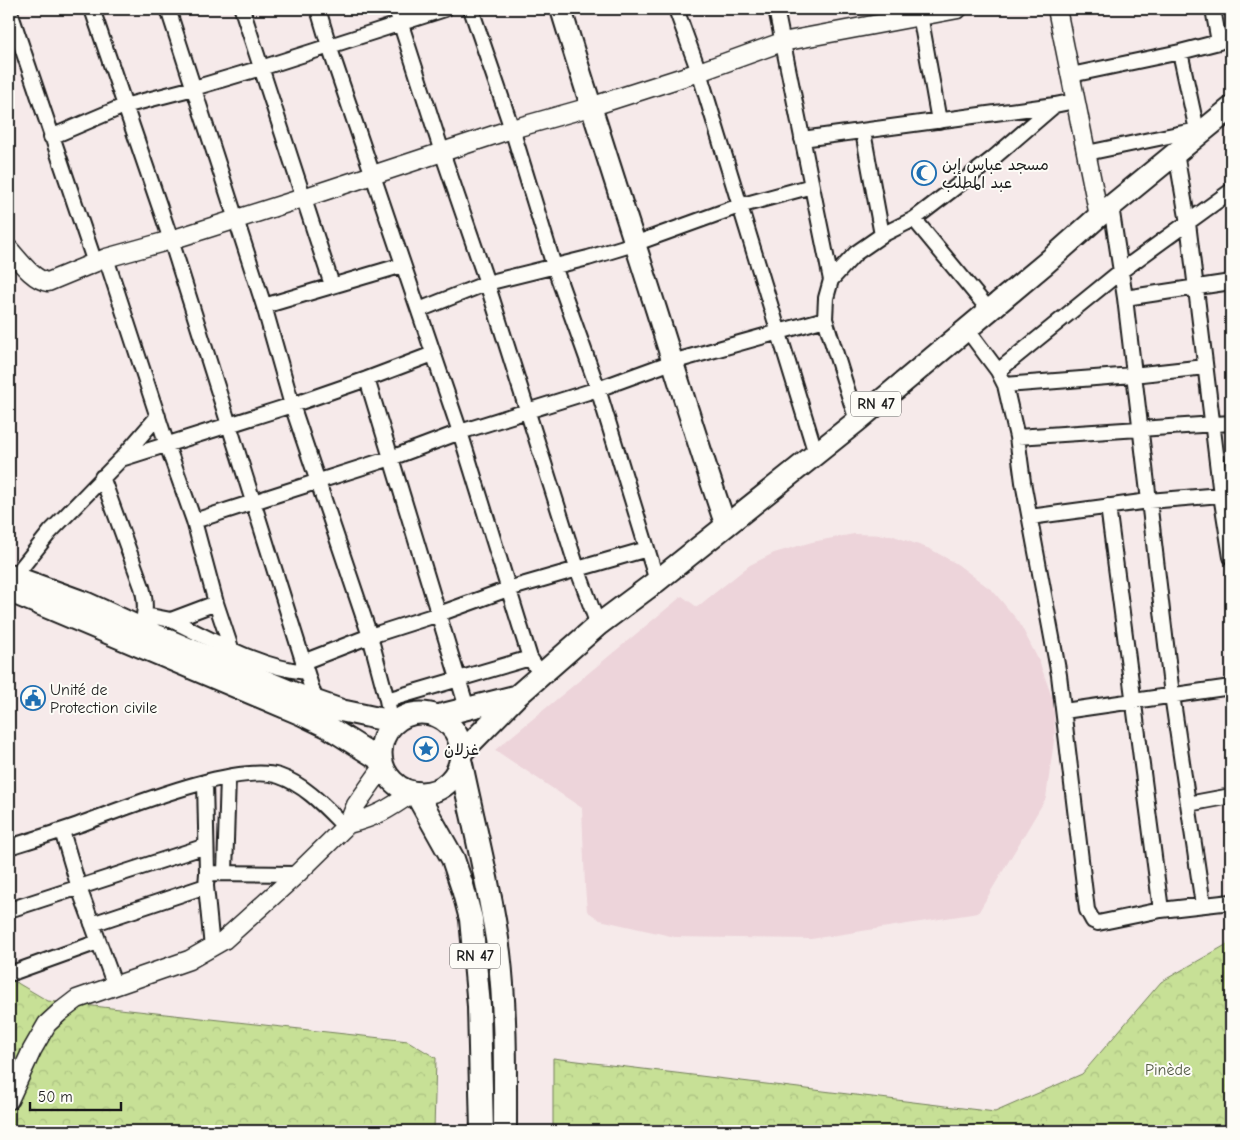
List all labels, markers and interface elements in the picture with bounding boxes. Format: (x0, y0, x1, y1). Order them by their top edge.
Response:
place label: مسجد عباس إبن عبد المطلب (942, 156, 1049, 192)
mosque icon: مسجد عباس إبن عبد المطلب (911, 160, 937, 186)
road number: RN 47 (851, 392, 901, 416)
place label: Unité de Protection civile (50, 681, 157, 717)
public building icon: Unité de Protection civile (20, 685, 46, 711)
place icon: غزلان (413, 736, 439, 762)
place label: غزلان (444, 741, 479, 759)
road number: RN 47 (450, 944, 500, 968)
park label: Pinède (1145, 1061, 1191, 1079)
scale bar (30, 1080, 121, 1112)
text: 50 m (38, 1088, 73, 1106)

